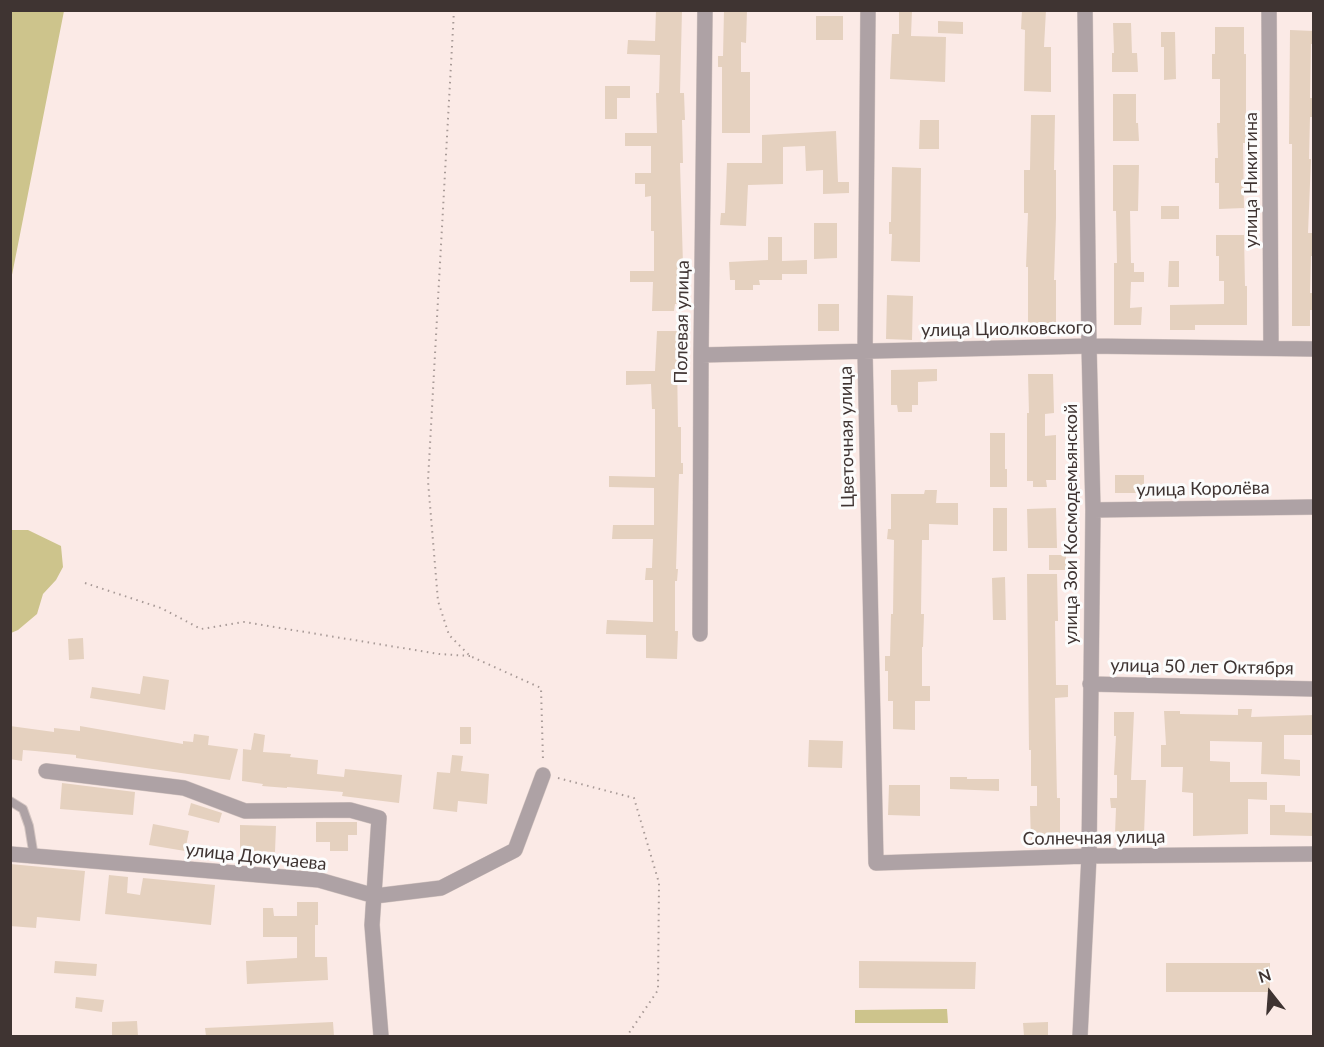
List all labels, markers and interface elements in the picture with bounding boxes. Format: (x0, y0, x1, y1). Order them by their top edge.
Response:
street label: улица Никитина (1240, 112, 1262, 248)
street label: Полевая улица (670, 260, 694, 384)
street label: улица Циолковского (921, 317, 1093, 341)
street label: Цветочная улица (835, 366, 859, 508)
street label: улица Зои Космодемьянской (1060, 404, 1082, 644)
street label: улица Королёва (1136, 477, 1270, 501)
street label: улица 50 лет Октября (1110, 655, 1294, 679)
street label: Солнечная улица (1022, 826, 1166, 850)
street label: улица Докучаева (184, 839, 328, 875)
north arrow (1240, 963, 1300, 1023)
text: N (1256, 964, 1273, 986)

